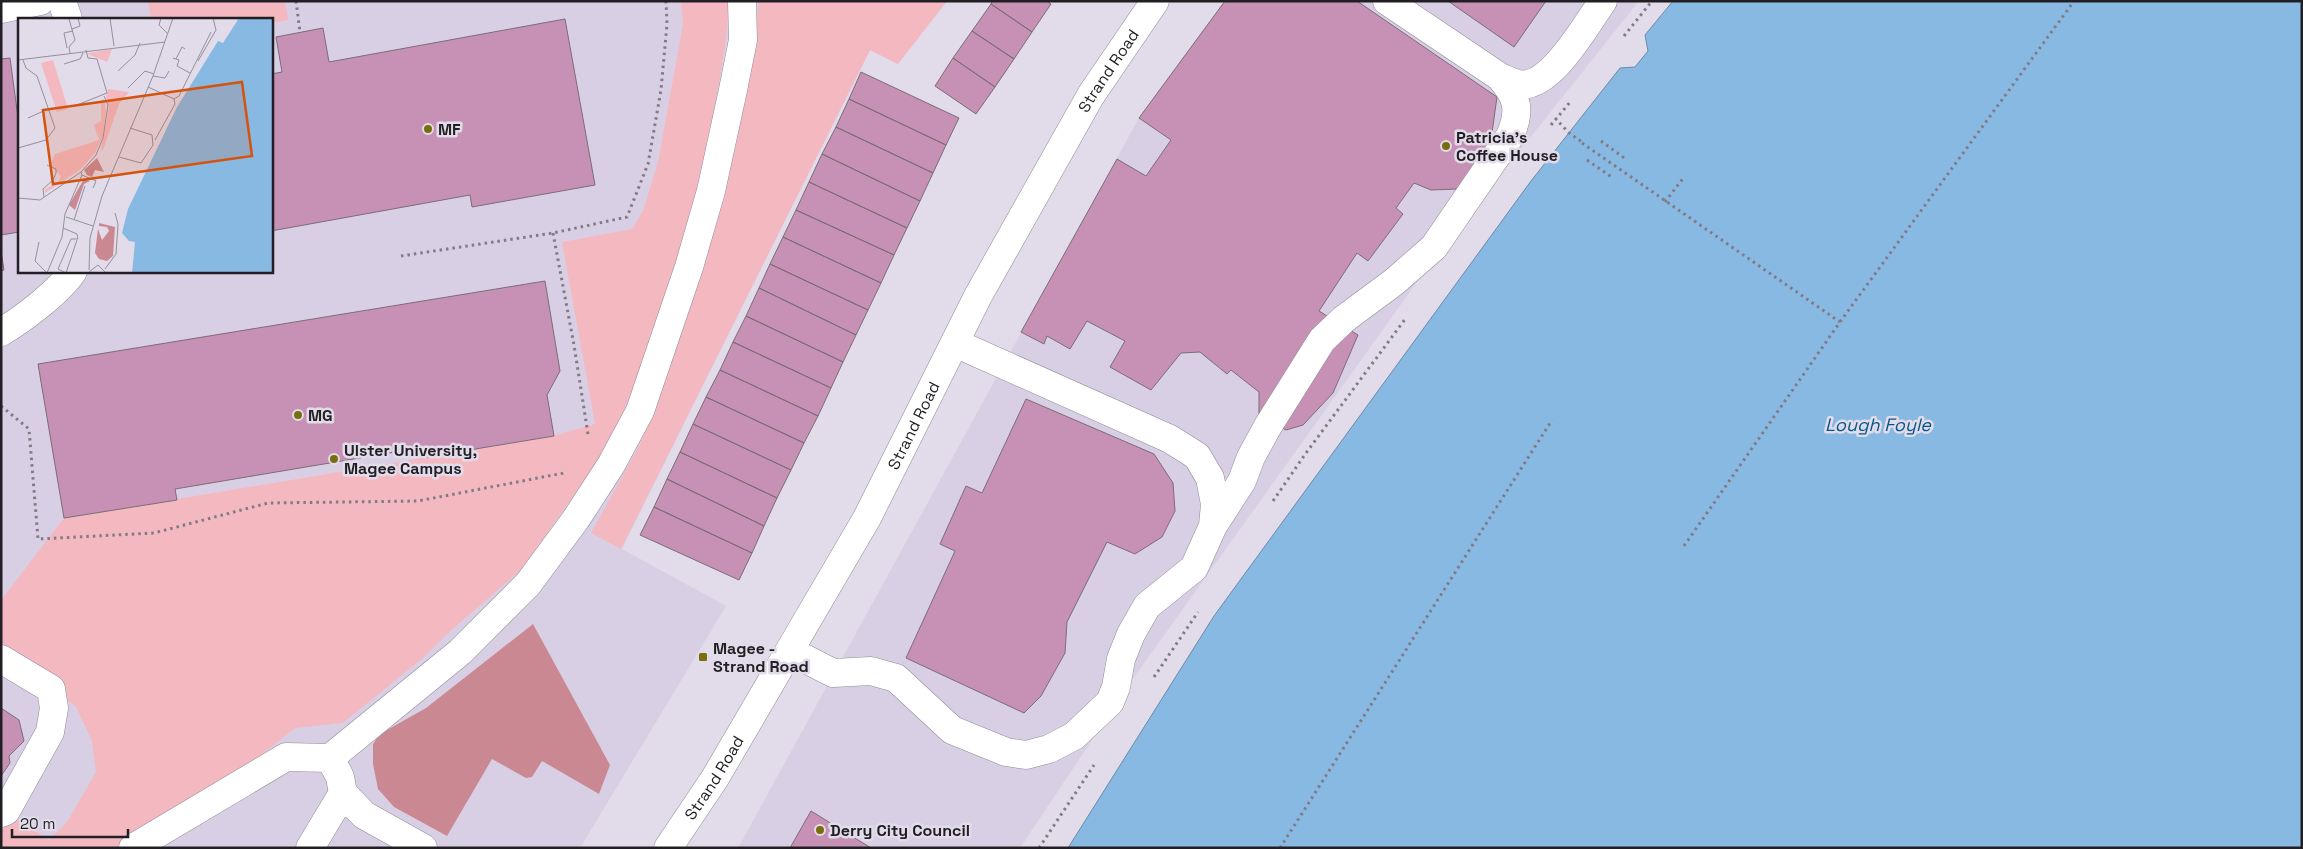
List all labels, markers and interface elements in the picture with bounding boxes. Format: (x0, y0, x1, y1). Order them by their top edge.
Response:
inset map (18, 18, 272, 272)
street label: Strand Road (1073, 25, 1143, 116)
place label: MF (438, 119, 461, 140)
marker: MF (422, 123, 434, 135)
place label: Patricia's Coffee House (1456, 127, 1558, 166)
marker: Patricia's Coffee House (1440, 140, 1452, 152)
street label: Strand Road (883, 378, 944, 473)
place label: MG (308, 405, 333, 426)
marker: MG (292, 409, 304, 421)
water label: Lough Foyle (1825, 413, 1932, 436)
place label: Ulster University, Magee Campus (344, 440, 477, 479)
marker: Ulster University, Magee Campus (328, 453, 340, 465)
place label: Magee - Strand Road (713, 638, 809, 677)
marker: Magee - Strand Road (697, 651, 709, 663)
street label: Strand Road (679, 732, 748, 824)
scale bar (12, 806, 129, 838)
text: 20 m (20, 814, 55, 833)
place label: Derry City Council (830, 820, 970, 841)
marker: Derry City Council (814, 824, 826, 836)

